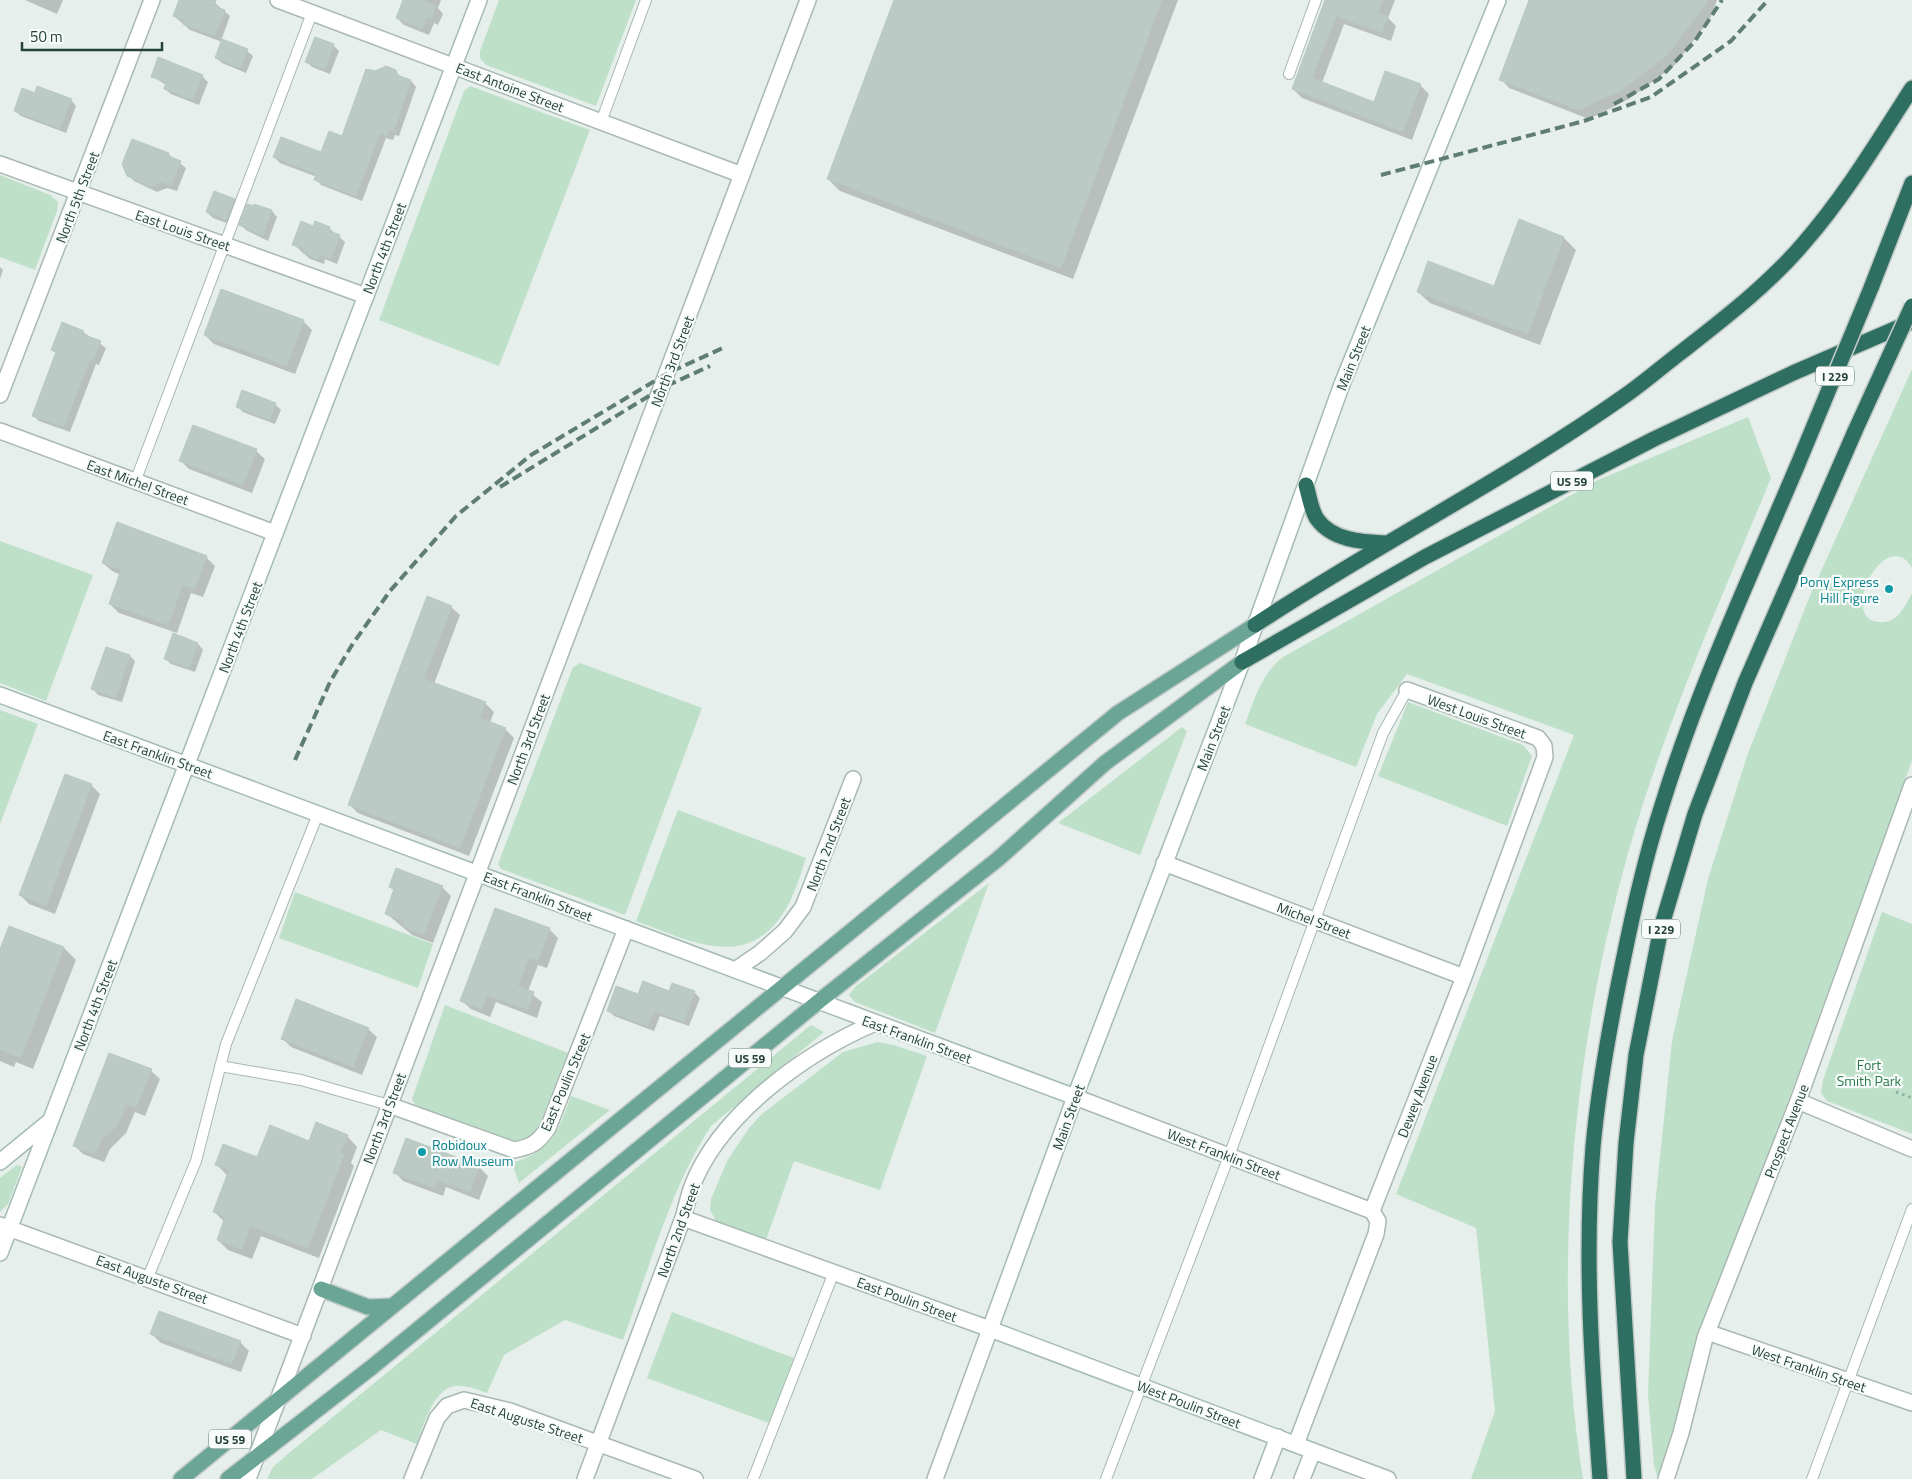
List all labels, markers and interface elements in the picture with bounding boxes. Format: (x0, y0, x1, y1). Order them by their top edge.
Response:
scale bar (22, 20, 162, 52)
text: 50 m (30, 25, 63, 48)
street label: East Antoine Street (453, 57, 567, 117)
street label: North 5th Street (50, 148, 104, 246)
street label: North 4th Street (357, 199, 411, 297)
street label: East Louis Street (133, 204, 234, 256)
street label: North 3rd Street (645, 312, 699, 410)
street label: Main Street (1330, 322, 1376, 394)
road number: I 229 (1816, 366, 1854, 386)
street label: East Michel Street (84, 454, 192, 510)
road number: US 59 (1551, 472, 1593, 491)
place label: Pony Express Hill Figure (1800, 571, 1879, 608)
street label: North 4th Street (213, 578, 267, 676)
marker: Pony Express Hill Figure (1883, 583, 1895, 595)
street label: West Louis Street (1425, 688, 1529, 744)
street label: North 3rd Street (501, 690, 555, 788)
street label: Main Street (1191, 702, 1235, 774)
street label: East Franklin Street (100, 724, 216, 784)
street label: North 2nd Street (800, 794, 856, 894)
street label: East Franklin Street (480, 866, 596, 927)
street label: Michel Street (1274, 896, 1354, 944)
road number: I 229 (1642, 920, 1680, 939)
street label: North 4th Street (68, 956, 122, 1054)
street label: East Franklin Street (859, 1009, 975, 1069)
street label: East Poulin Street (535, 1029, 595, 1135)
road number: US 59 (729, 1048, 771, 1068)
street label: Dewey Avenue (1392, 1052, 1442, 1140)
park label: Fort Smith Park (1837, 1054, 1902, 1091)
street label: North 3rd Street (357, 1069, 411, 1167)
street label: Main Street (1046, 1081, 1090, 1153)
street label: Prospect Avenue (1758, 1081, 1814, 1181)
street label: West Franklin Street (1164, 1123, 1284, 1185)
place label: Robidoux Row Museum (432, 1134, 513, 1171)
marker: Robidoux Row Museum (416, 1146, 428, 1158)
street label: North 2nd Street (651, 1180, 705, 1280)
street label: East Auguste Street (93, 1249, 211, 1309)
street label: East Poulin Street (854, 1271, 960, 1327)
street label: West Franklin Street (1749, 1339, 1869, 1397)
street label: West Poulin Street (1134, 1375, 1244, 1433)
street label: East Auguste Street (468, 1392, 586, 1448)
road number: US 59 (209, 1430, 251, 1448)

